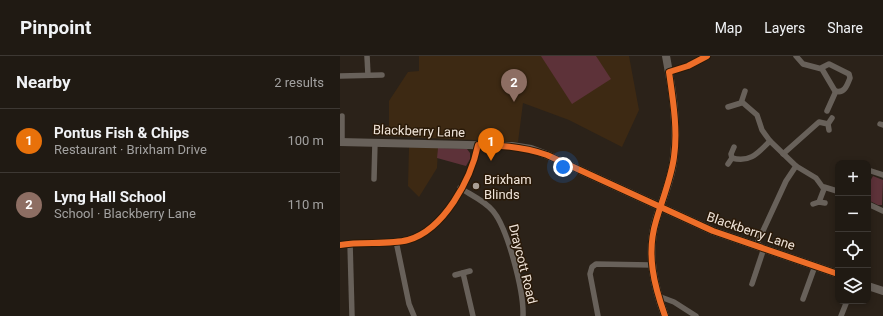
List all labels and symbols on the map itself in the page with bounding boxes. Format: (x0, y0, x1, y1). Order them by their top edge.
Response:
pin: 2 (501, 69, 527, 102)
street label: Blackberry Lane (373, 122, 466, 140)
pin: 1 (478, 128, 504, 161)
your location (553, 157, 573, 177)
place label: Brixham Blinds (484, 172, 532, 202)
marker: Brixham Blinds (471, 181, 481, 191)
street label: Blackberry Lane (705, 209, 797, 253)
street label: Draycott Road (506, 223, 540, 305)

